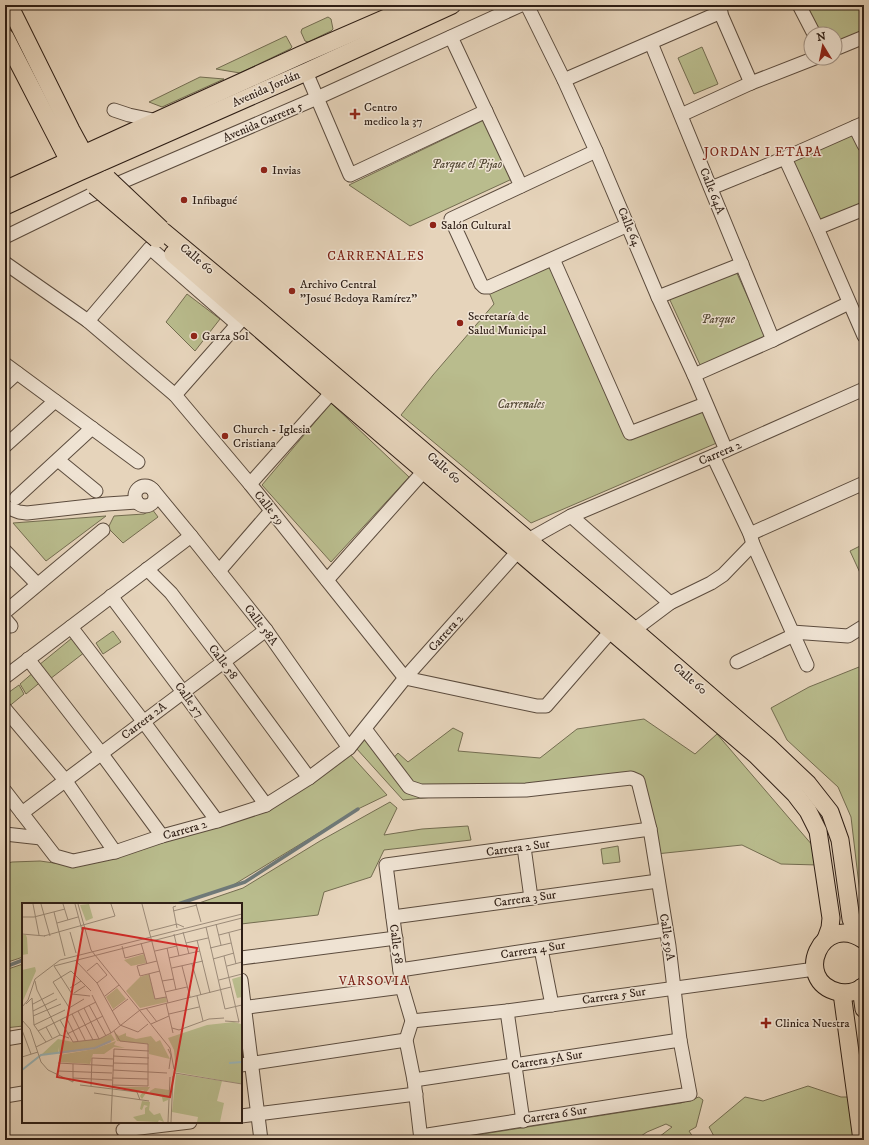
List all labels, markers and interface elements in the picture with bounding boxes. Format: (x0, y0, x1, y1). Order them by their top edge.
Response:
north arrow (803, 26, 843, 66)
text: N (816, 29, 827, 45)
street label: Avenida Jordán (230, 67, 303, 111)
street label: Avenida Carrera 5 (221, 98, 305, 146)
place label: Centro medico la 37 (364, 100, 423, 129)
marker: Centro medico la 37 (349, 108, 361, 120)
district label: JORDAN I ETAPA (703, 144, 822, 160)
park label: Parque el Pijao (432, 157, 503, 172)
place label: Invias (272, 163, 301, 178)
marker: Invias (259, 165, 269, 175)
street label: Calle 64A (696, 166, 728, 217)
place label: Infibagué (192, 193, 237, 208)
marker: Infibagué (179, 195, 189, 205)
street label: Calle 64 (614, 205, 644, 250)
place label: Salón Cultural (441, 218, 511, 233)
marker: Salón Cultural (428, 220, 438, 230)
street label: Calle 60 (177, 240, 217, 278)
district label: CARRENALES (327, 248, 425, 264)
place label: Archivo Central "Josué Bedoya Ramírez" (300, 277, 417, 306)
marker: Archivo Central "Josué Bedoya Ramírez" (287, 286, 297, 296)
place label: Secretaría de Salud Municipal (468, 309, 547, 338)
park label: Parque (701, 312, 736, 327)
marker: Secretaría de Salud Municipal (455, 318, 465, 328)
place label: Garza Sol (202, 329, 249, 344)
marker: Garza Sol (189, 331, 199, 341)
park label: Carrenales (497, 397, 545, 412)
place label: Church - Iglesia Cristiana (233, 422, 311, 451)
marker: Church - Iglesia Cristiana (220, 431, 230, 441)
street label: Carrera 2 (696, 437, 744, 469)
street label: Calle 60 (424, 449, 464, 487)
street label: Calle 59 (251, 488, 287, 528)
street label: Calle 58A (241, 602, 281, 649)
street label: Carrera 2 (425, 611, 467, 655)
street label: Calle 58 (205, 642, 241, 682)
street label: Calle 60 (670, 660, 710, 698)
street label: Calle 57 (171, 679, 207, 721)
street label: Carrera 2A (118, 699, 170, 743)
street label: Carrera 2 (161, 817, 209, 843)
street label: Carrera 2 Sur (485, 836, 551, 860)
street label: Carrera 3 Sur (493, 887, 558, 911)
inset map (22, 903, 242, 1123)
street label: Calle 59A (656, 912, 678, 962)
street label: Calle 58 (386, 923, 406, 965)
street label: Carrera 4 Sur (500, 937, 567, 963)
district label: VARSOVIA (338, 973, 409, 989)
street label: Carrera 5 Sur (581, 984, 647, 1008)
place label: Clinica Nuestra (775, 1016, 851, 1031)
marker: Clinica Nuestra (760, 1017, 772, 1029)
street label: Carrera 5A Sur (510, 1047, 584, 1073)
street label: Carrera 6 Sur (522, 1102, 589, 1127)

